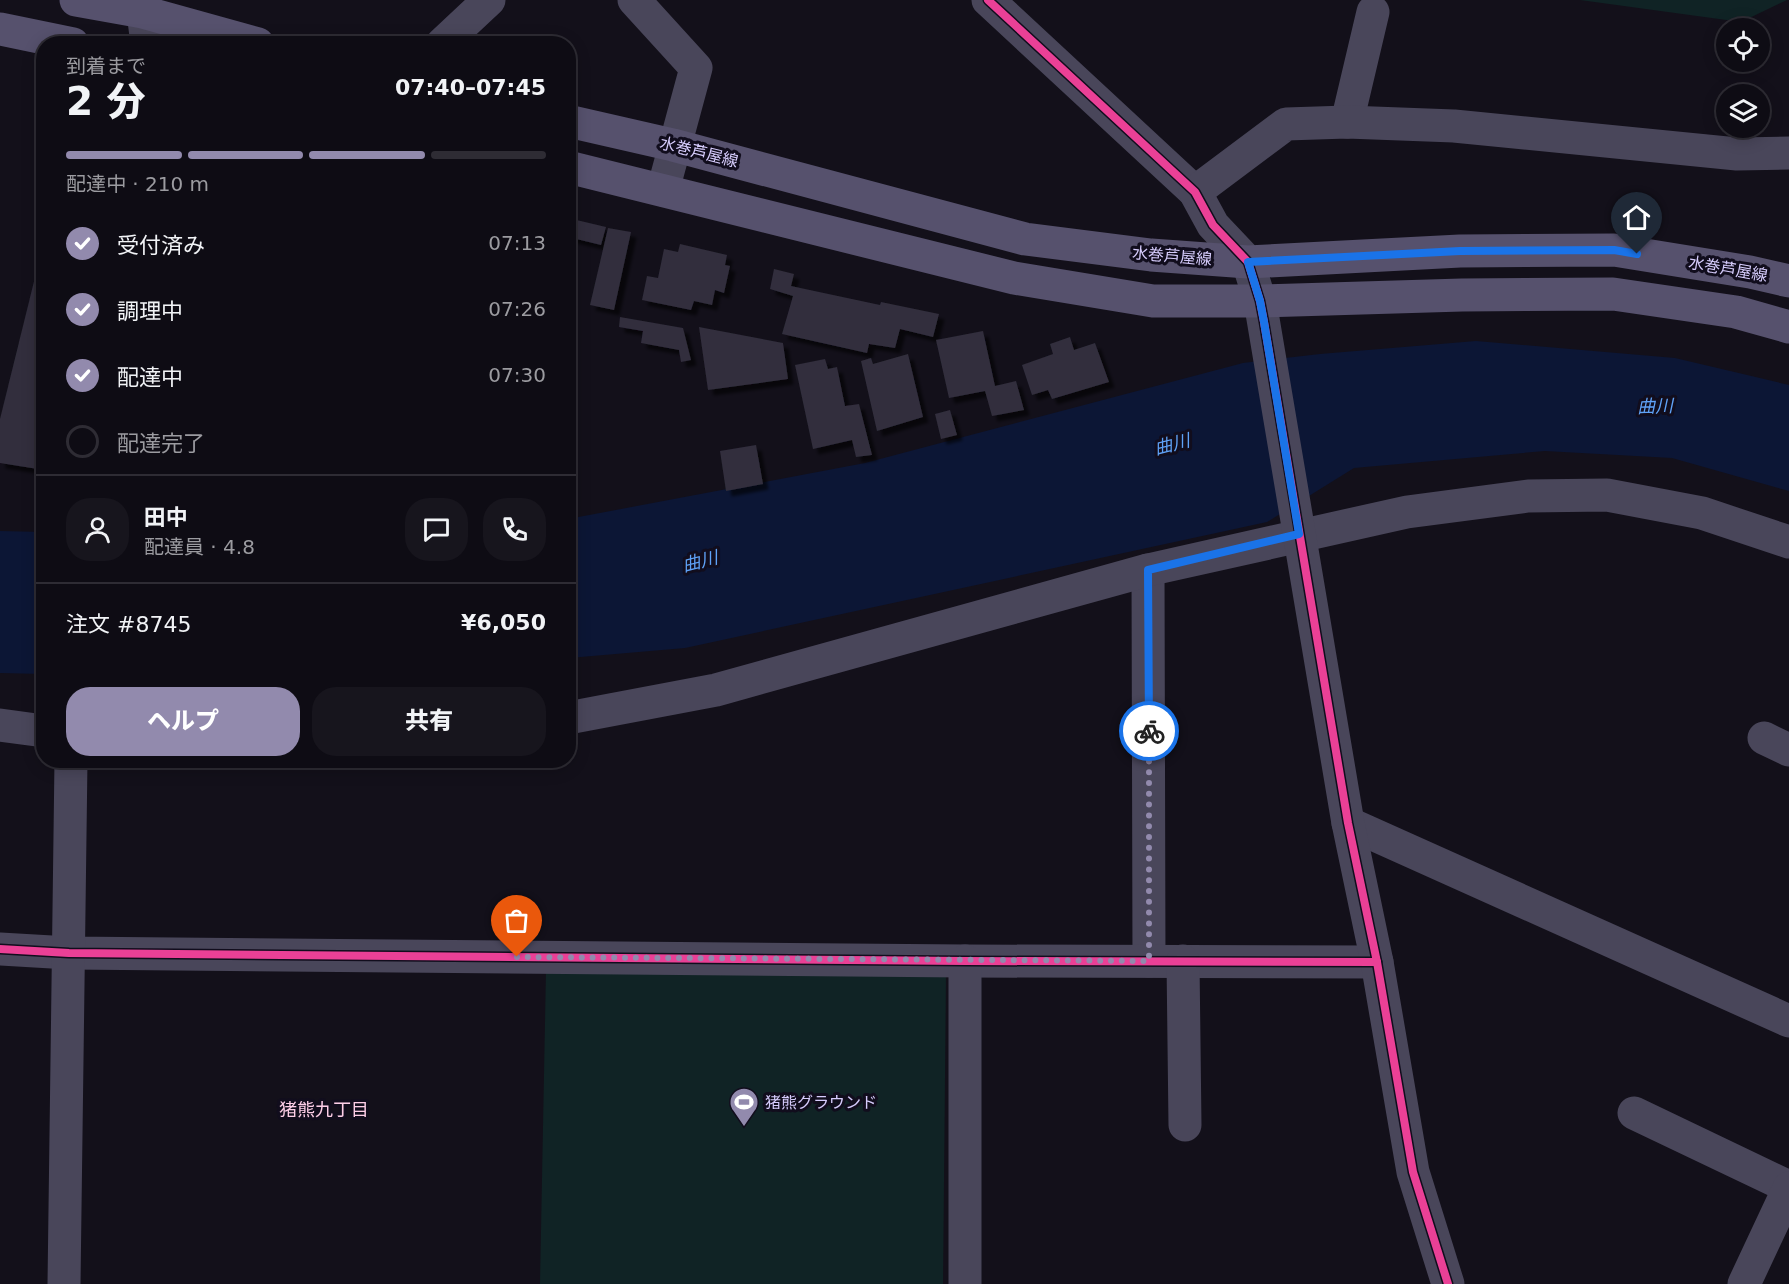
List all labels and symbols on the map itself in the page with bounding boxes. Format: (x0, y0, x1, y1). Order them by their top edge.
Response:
street label: 水巻芦屋線 (658, 133, 740, 171)
pin (1611, 192, 1662, 254)
street label: 水巻芦屋線 (1131, 243, 1213, 269)
street label: 水巻芦屋線 (1687, 253, 1769, 285)
water label: 曲川 (1637, 395, 1675, 417)
water label: 曲川 (1152, 429, 1194, 459)
water label: 曲川 (680, 546, 722, 576)
courier (1119, 701, 1179, 761)
pin (491, 895, 542, 957)
sports icon: 猪熊グラウンド (728, 1086, 760, 1128)
place label: 猪熊グラウンド (765, 1093, 877, 1112)
district label: 猪熊九丁目 (279, 1099, 369, 1120)

